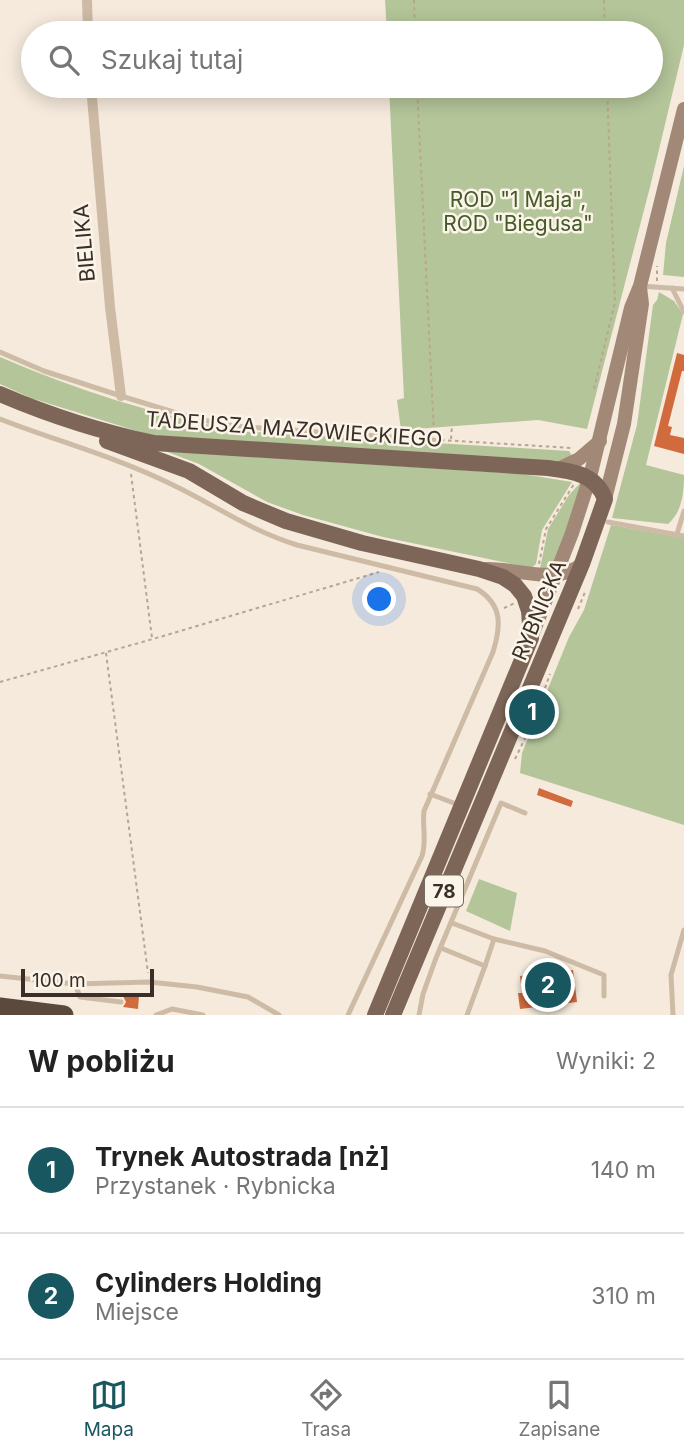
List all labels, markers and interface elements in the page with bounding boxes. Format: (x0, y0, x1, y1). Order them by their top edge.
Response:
search box (21, 21, 663, 98)
icon: search (45, 41, 83, 79)
text: Szukaj tutaj (101, 44, 243, 75)
park label: ROD "1 Maja", ROD "Biegusa" (443, 187, 593, 236)
street label: BIELIKA (68, 203, 100, 283)
street label: TADEUSZA MAZOWIECKIEGO (145, 406, 443, 452)
street label: RYBNICKA (507, 556, 571, 664)
your location (362, 582, 396, 616)
pin: 1 (509, 686, 555, 738)
road number: 78 (425, 876, 463, 906)
pin: 2 (525, 959, 571, 1011)
scale bar (21, 966, 154, 998)
text: 100 m (32, 969, 86, 992)
text: W pobliżu (28, 1043, 175, 1079)
text: Wyniki: 2 (556, 1047, 656, 1075)
text: Trynek Autostrada [nż] (95, 1141, 389, 1172)
text: 1 (46, 1156, 56, 1184)
text: 140 m (591, 1156, 656, 1184)
text: Przystanek · Rybnicka (95, 1172, 336, 1200)
text: Cylinders Holding (95, 1267, 322, 1298)
text: 2 (44, 1282, 58, 1310)
text: 310 m (591, 1282, 656, 1310)
text: Miejsce (95, 1298, 179, 1326)
tab: Mapa (84, 1376, 134, 1441)
tab: Trasa (301, 1376, 351, 1441)
tab: Zapisane (518, 1376, 600, 1441)

